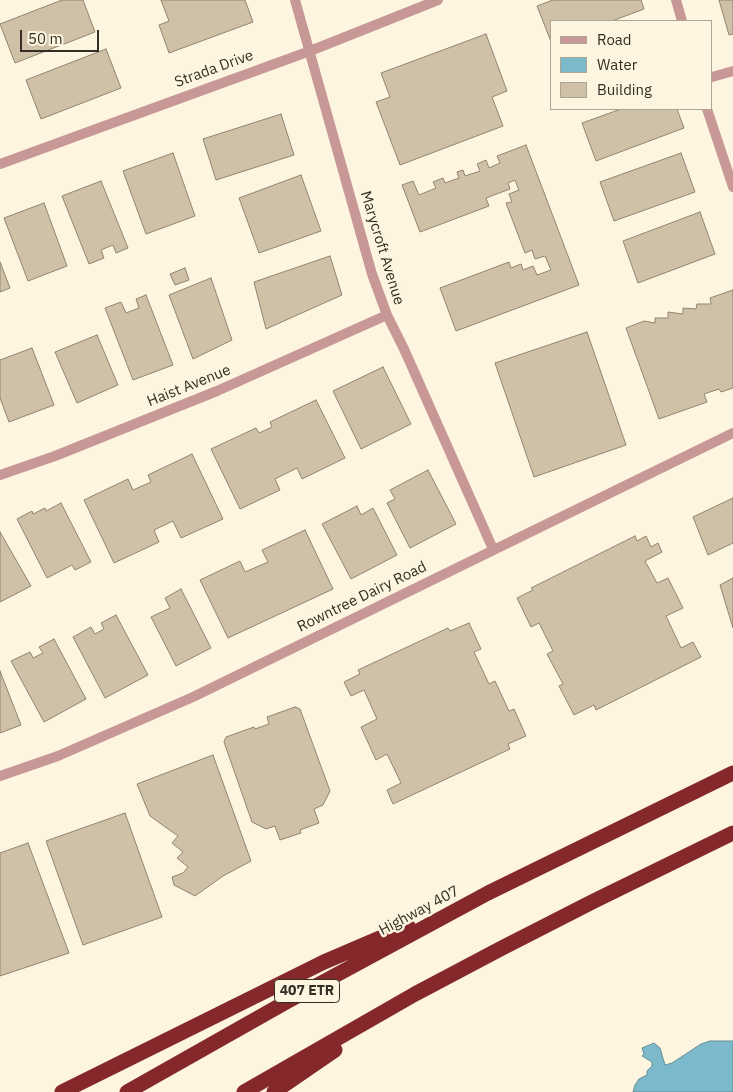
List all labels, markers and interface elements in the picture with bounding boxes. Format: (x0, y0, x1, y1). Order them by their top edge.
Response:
scale bar (22, 20, 101, 52)
legend (550, 20, 713, 110)
text: 50 m (28, 29, 63, 48)
text: Road (597, 30, 632, 49)
street label: Strada Drive (172, 46, 256, 92)
text: Water (597, 55, 637, 74)
text: Building (597, 80, 652, 99)
street label: Marycroft Avenue (356, 189, 408, 307)
street label: Haist Avenue (145, 361, 233, 411)
street label: Rowntree Dairy Road (294, 558, 430, 636)
street label: Highway 407 (376, 882, 462, 940)
road number: 407 ETR (274, 979, 340, 1002)

